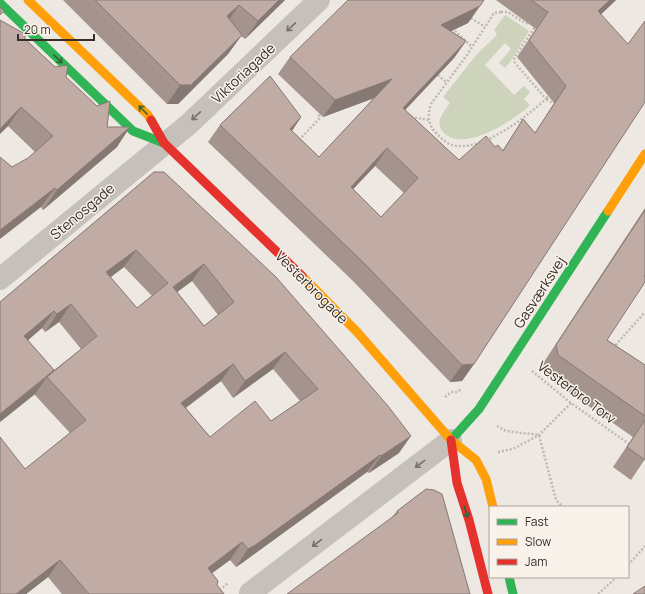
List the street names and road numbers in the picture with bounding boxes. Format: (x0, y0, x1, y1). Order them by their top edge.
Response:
street label: Viktoriagade (207, 39, 279, 107)
street label: Stenosgade (46, 179, 118, 243)
street label: Vesterbrogade (271, 246, 353, 328)
street label: Gasværksvej (509, 252, 569, 332)
street label: Vesterbro Torv (534, 356, 620, 428)

